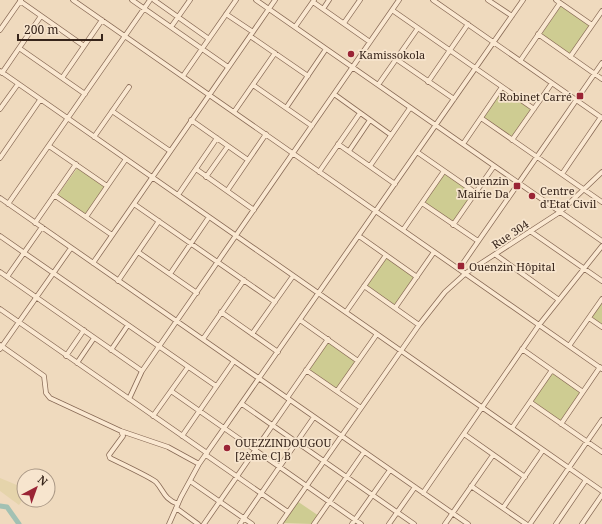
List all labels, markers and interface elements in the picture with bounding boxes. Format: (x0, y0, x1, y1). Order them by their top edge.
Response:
scale bar (18, 16, 102, 42)
text: 200 m (24, 21, 59, 38)
place label: Kamissokola (359, 47, 425, 62)
marker: Kamissokola (346, 49, 356, 59)
place label: Robinet Carré (499, 89, 572, 104)
marker: Robinet Carré (575, 91, 585, 101)
place label: Ouenzin Mairie Da (457, 173, 509, 201)
marker: Ouenzin Mairie Da (512, 181, 522, 191)
place label: Centre d'Etat Civil (540, 183, 597, 211)
marker: Centre d'Etat Civil (527, 191, 537, 201)
street label: Rue 304 (489, 216, 531, 252)
place label: Ouenzin Hôpital (469, 259, 556, 274)
marker: Ouenzin Hôpital (456, 261, 466, 271)
place label: OUEZZINDOUGOU [2ème C] B (235, 435, 331, 463)
marker: OUEZZINDOUGOU [2ème C] B (222, 443, 232, 453)
north arrow (16, 468, 56, 508)
text: N (35, 472, 51, 489)

